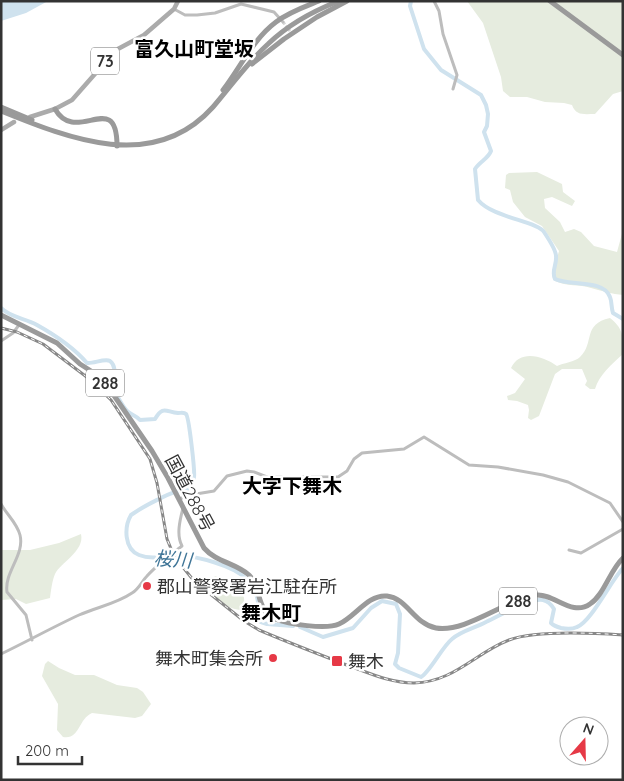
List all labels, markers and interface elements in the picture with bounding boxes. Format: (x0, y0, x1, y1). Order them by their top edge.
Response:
district label: 富久山町堂坂 (134, 36, 254, 61)
road number: 73 (91, 48, 119, 74)
road number: 288 (86, 369, 124, 396)
street label: 国道288号 (160, 451, 220, 535)
district label: 大字下舞木 (242, 473, 342, 498)
water label: 桜川 (153, 546, 195, 572)
place label: 郡山警察署岩江駐在所 (157, 575, 337, 598)
marker: 郡山警察署岩江駐在所 (141, 580, 153, 592)
road number: 288 (499, 588, 537, 614)
district label: 舞木町 (241, 600, 301, 625)
place label: 舞木町集会所 (155, 647, 263, 670)
place label: 舞木 (348, 650, 384, 673)
marker: 舞木町集会所 (267, 652, 279, 664)
marker: 舞木 (330, 654, 344, 668)
north arrow (559, 716, 609, 766)
text: N (581, 719, 596, 739)
scale bar (18, 734, 81, 766)
text: 200 m (25, 741, 69, 760)

